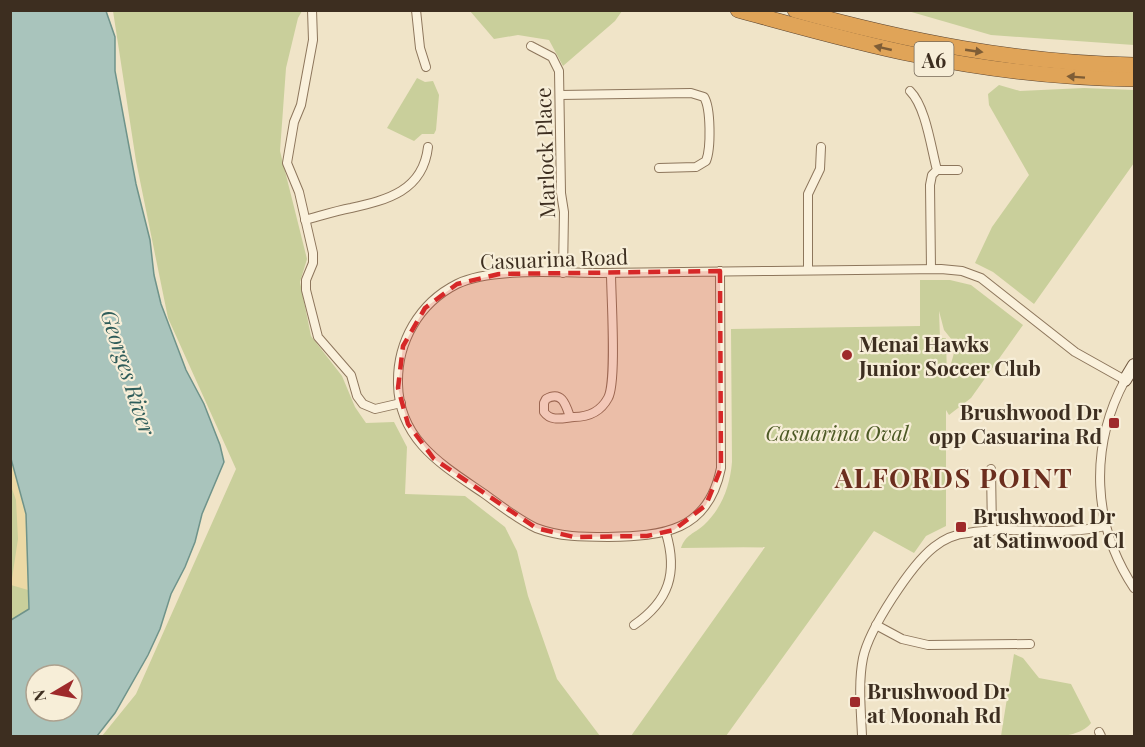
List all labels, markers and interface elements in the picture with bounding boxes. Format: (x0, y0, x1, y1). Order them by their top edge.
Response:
road number: A6 (914, 42, 954, 76)
one-way arrow (874, 43, 893, 53)
one-way arrow (965, 47, 984, 56)
one-way arrow (1067, 72, 1086, 81)
street label: Marlock Place (528, 87, 560, 219)
street label: Casuarina Road (479, 241, 629, 275)
water label: Georges River (95, 305, 164, 439)
place label: Menai Hawks Junior Soccer Club (858, 329, 1041, 381)
marker: Menai Hawks Junior Soccer Club (840, 348, 854, 362)
place label: Brushwood Dr opp Casuarina Rd (929, 397, 1102, 449)
marker: Brushwood Dr opp Casuarina Rd (1107, 416, 1121, 430)
park label: Casuarina Oval (765, 418, 910, 446)
district label: ALFORDS POINT (834, 459, 1073, 495)
place label: Brushwood Dr at Satinwood Cl (973, 501, 1125, 553)
marker: Brushwood Dr at Satinwood Cl (954, 520, 968, 534)
north arrow (24, 663, 84, 723)
place label: Brushwood Dr at Moonah Rd (867, 676, 1010, 728)
text: N (27, 688, 50, 703)
marker: Brushwood Dr at Moonah Rd (848, 695, 862, 709)

